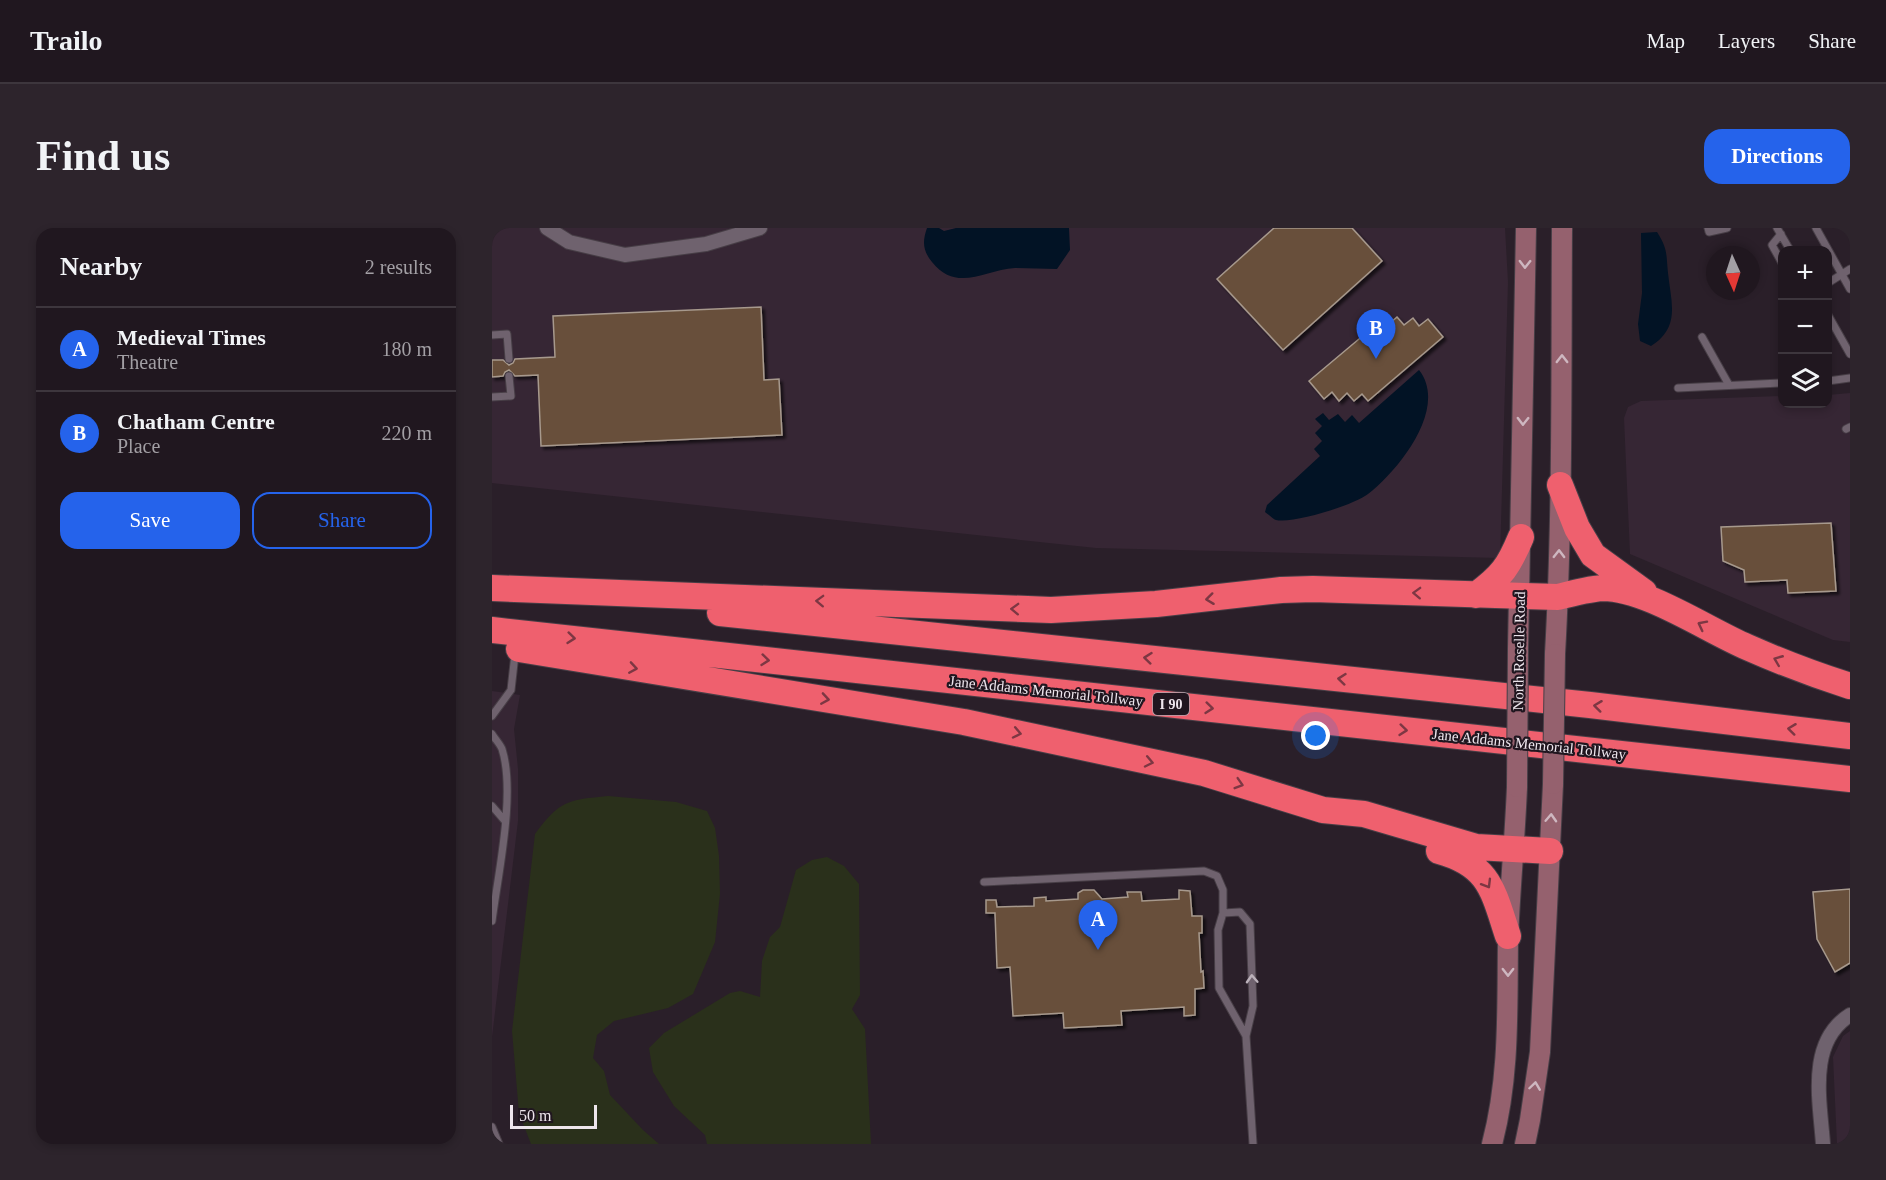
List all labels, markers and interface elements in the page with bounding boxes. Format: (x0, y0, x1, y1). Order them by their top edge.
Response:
text: Trailo (30, 25, 103, 56)
text: Map (1647, 29, 1685, 53)
text: Layers (1718, 29, 1775, 53)
text: Share (1808, 29, 1856, 53)
button: Directions (1704, 129, 1850, 184)
text: Find us (36, 133, 170, 179)
north arrow (1706, 246, 1760, 300)
map controls (1778, 246, 1832, 408)
button: + (1778, 246, 1832, 300)
text: Nearby (60, 252, 142, 281)
text: 2 results (365, 256, 432, 278)
one-way arrow (1519, 259, 1532, 268)
button: − (1778, 300, 1832, 354)
pin: B (1356, 310, 1396, 359)
text: Medieval Times (117, 325, 266, 350)
text: A (72, 338, 87, 360)
text: 180 m (381, 338, 432, 360)
text: Theatre (117, 351, 178, 373)
one-way arrow (1556, 354, 1569, 363)
button: layers (1778, 354, 1832, 408)
text: Chatham Centre (117, 409, 275, 434)
one-way arrow (1517, 416, 1529, 425)
text: B (73, 422, 86, 444)
text: 220 m (381, 422, 432, 444)
text: Place (117, 435, 160, 457)
button: Save (60, 492, 240, 549)
button: Share (252, 492, 432, 549)
one-way arrow (1553, 549, 1565, 558)
one-way arrow (1413, 586, 1422, 599)
street label: North Roselle Road (1510, 591, 1528, 711)
one-way arrow (1205, 592, 1214, 604)
one-way arrow (816, 595, 825, 607)
one-way arrow (1011, 602, 1020, 615)
one-way arrow (1698, 621, 1709, 632)
one-way arrow (566, 632, 576, 644)
one-way arrow (1143, 652, 1152, 665)
one-way arrow (760, 653, 769, 666)
one-way arrow (1773, 655, 1784, 667)
one-way arrow (628, 661, 637, 673)
street label: Jane Addams Memorial Tollway (948, 673, 1144, 709)
one-way arrow (1337, 673, 1346, 686)
one-way arrow (820, 692, 830, 705)
road number: I 90 (1153, 693, 1189, 715)
one-way arrow (1594, 700, 1603, 713)
one-way arrow (1205, 702, 1214, 714)
your location (1301, 721, 1330, 750)
one-way arrow (1398, 723, 1408, 736)
one-way arrow (1787, 723, 1796, 736)
one-way arrow (1012, 726, 1022, 739)
street label: Jane Addams Memorial Tollway (1431, 726, 1627, 762)
one-way arrow (1144, 754, 1154, 767)
one-way arrow (1233, 777, 1244, 789)
one-way arrow (1545, 813, 1558, 822)
one-way arrow (1480, 878, 1492, 888)
pin: A (1078, 900, 1118, 950)
one-way arrow (1502, 967, 1514, 976)
one-way arrow (1246, 974, 1259, 983)
one-way arrow (1529, 1082, 1541, 1091)
scale bar (510, 1102, 597, 1130)
text: 50 m (519, 1107, 551, 1124)

